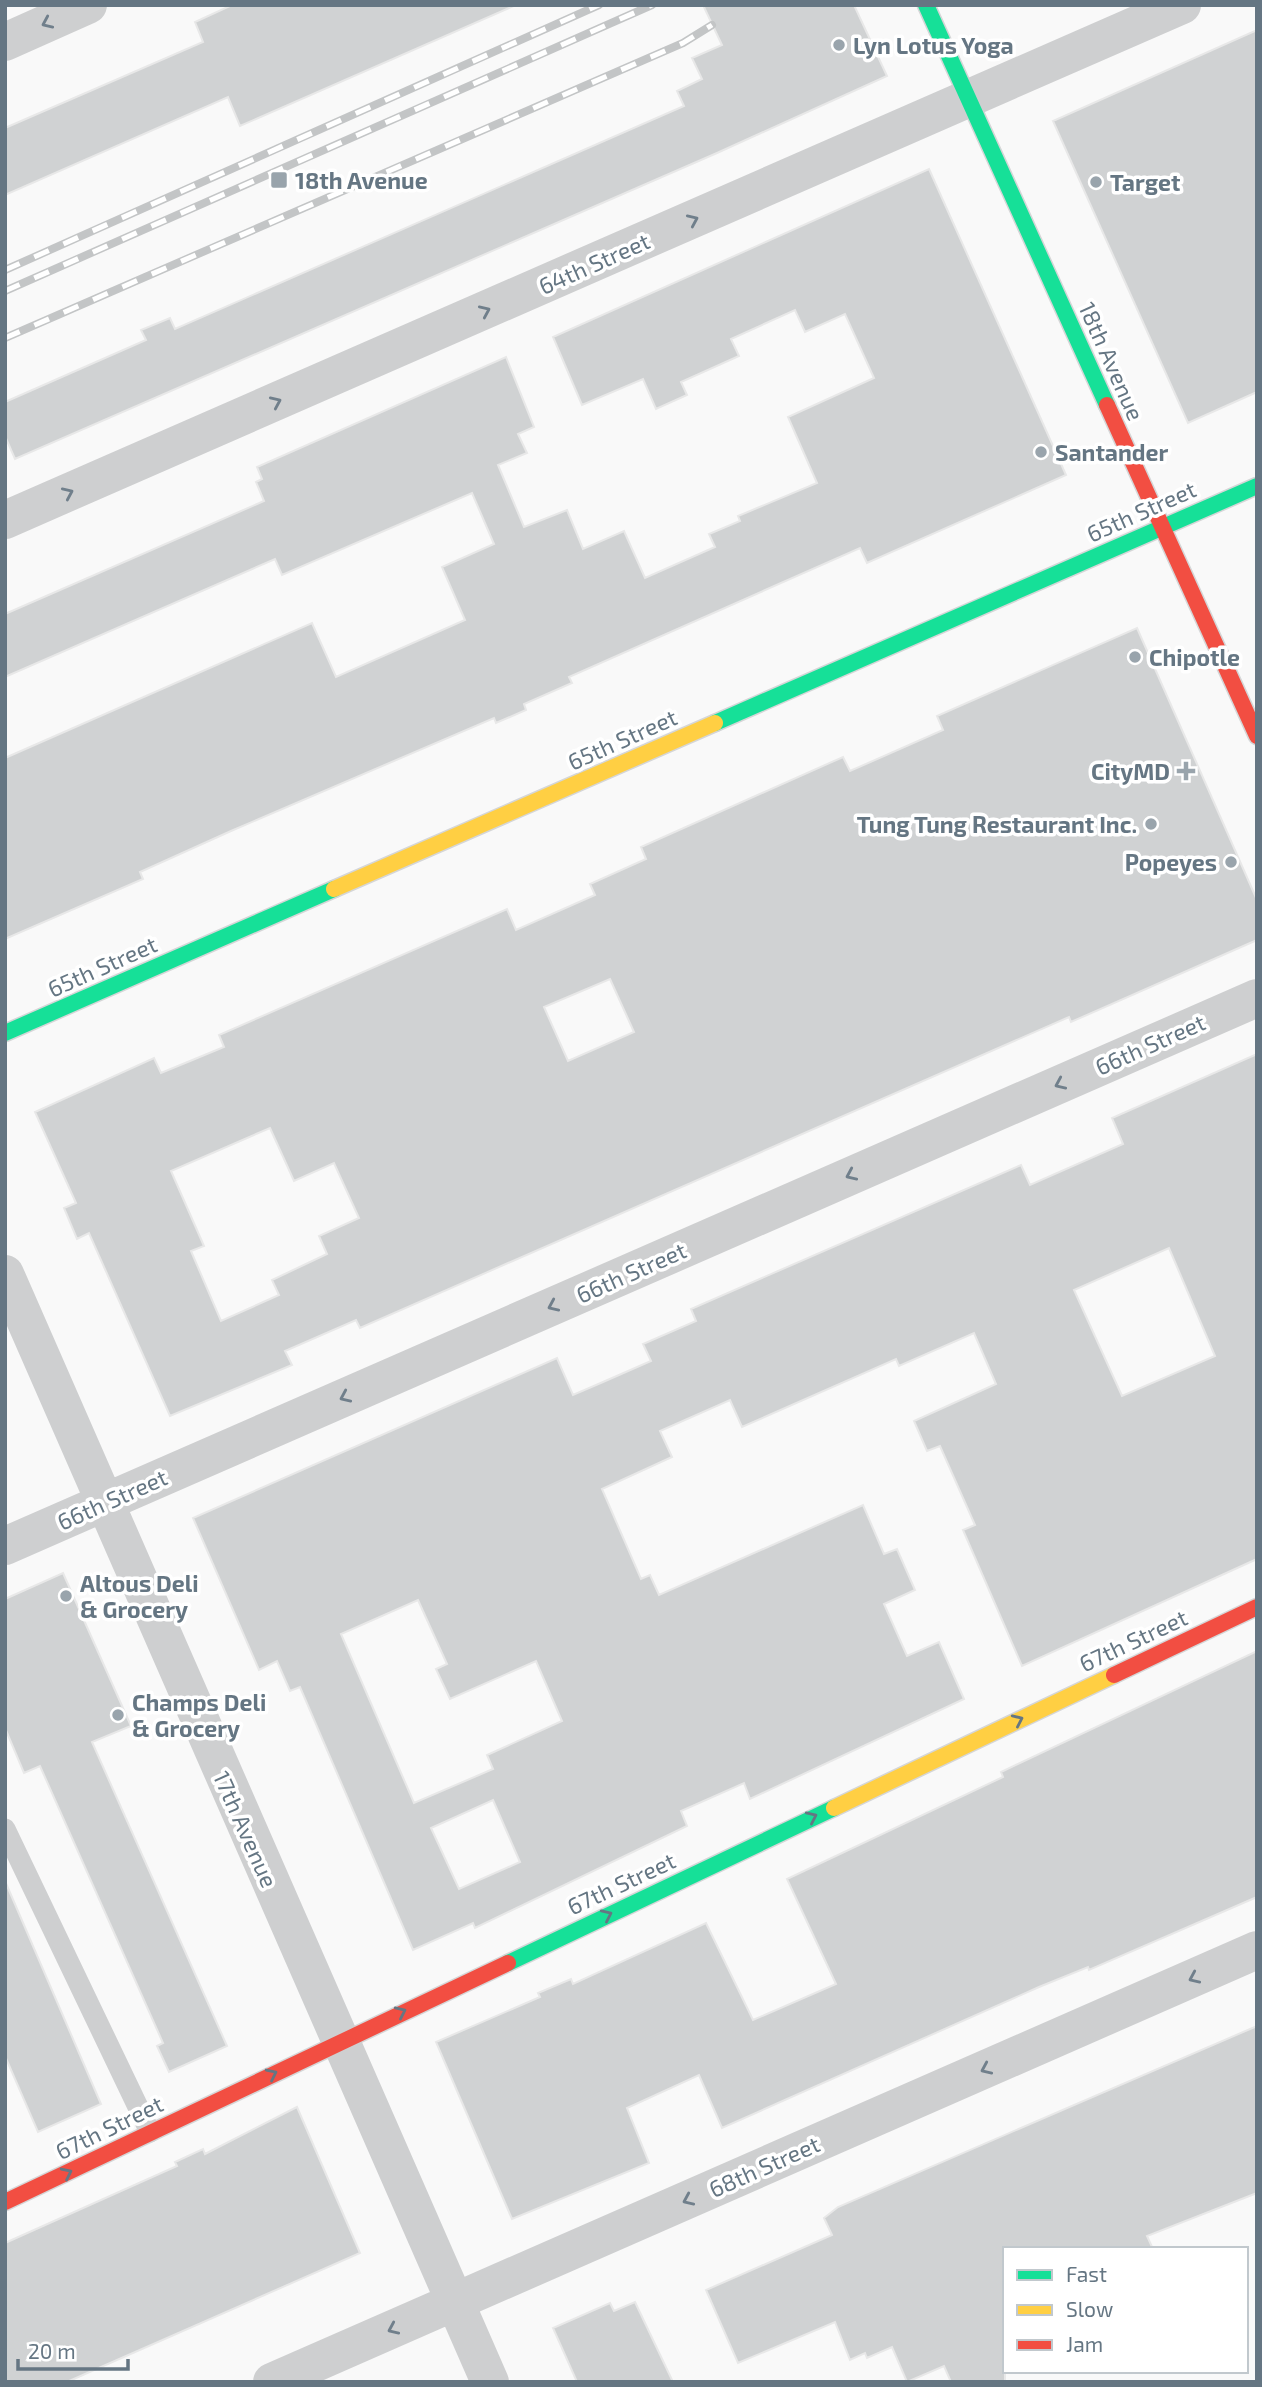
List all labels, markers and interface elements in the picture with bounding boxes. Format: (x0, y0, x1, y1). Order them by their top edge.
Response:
one-way arrow (41, 15, 53, 29)
place label: Lyn Lotus Yoga (853, 31, 1014, 59)
marker: Lyn Lotus Yoga (831, 37, 847, 53)
place label: 18th Avenue (295, 166, 428, 194)
place label: Target (1110, 168, 1180, 196)
marker: 18th Avenue (269, 170, 289, 190)
marker: Target (1088, 174, 1104, 190)
one-way arrow (686, 214, 698, 228)
street label: 64th Street (534, 226, 654, 300)
street label: 18th Avenue (1073, 297, 1151, 425)
one-way arrow (478, 305, 490, 319)
one-way arrow (269, 396, 282, 410)
place label: Santander (1055, 438, 1168, 466)
marker: Santander (1033, 444, 1049, 460)
street label: 65th Street (1082, 474, 1200, 548)
one-way arrow (61, 487, 73, 501)
place label: Chipotle (1149, 643, 1240, 671)
marker: Chipotle (1127, 649, 1143, 665)
street label: 65th Street (563, 702, 681, 776)
place label: CityMD (1091, 757, 1170, 785)
marker: CityMD (1176, 761, 1196, 781)
place label: Tung Tung Restaurant Inc. (857, 810, 1137, 838)
marker: Tung Tung Restaurant Inc. (1143, 816, 1159, 832)
place label: Popeyes (1125, 848, 1217, 876)
marker: Popeyes (1223, 854, 1239, 870)
street label: 65th Street (43, 929, 161, 1003)
street label: 66th Street (1091, 1007, 1210, 1081)
one-way arrow (1054, 1076, 1067, 1090)
one-way arrow (846, 1167, 858, 1181)
street label: 66th Street (572, 1235, 691, 1309)
one-way arrow (548, 1298, 560, 1312)
one-way arrow (339, 1389, 352, 1403)
street label: 66th Street (53, 1462, 172, 1536)
place label: Altous Deli & Grocery (80, 1569, 199, 1623)
marker: Altous Deli & Grocery (58, 1588, 74, 1604)
street label: 67th Street (1074, 1603, 1192, 1677)
place label: Champs Deli & Grocery (132, 1688, 266, 1742)
marker: Champs Deli & Grocery (110, 1707, 126, 1723)
one-way arrow (1011, 1714, 1023, 1728)
street label: 17th Avenue (208, 1766, 284, 1892)
one-way arrow (805, 1811, 817, 1825)
street label: 67th Street (562, 1846, 680, 1920)
one-way arrow (600, 1909, 612, 1923)
one-way arrow (1189, 1970, 1201, 1984)
one-way arrow (394, 2006, 406, 2020)
one-way arrow (981, 2061, 993, 2075)
one-way arrow (265, 2068, 277, 2082)
street label: 67th Street (51, 2089, 168, 2165)
street label: 68th Street (704, 2129, 824, 2203)
one-way arrow (60, 2167, 72, 2181)
one-way arrow (683, 2192, 695, 2206)
legend (1003, 2247, 1248, 2373)
text: Fast (1066, 2261, 1107, 2286)
text: Slow (1066, 2296, 1113, 2321)
one-way arrow (387, 2321, 400, 2335)
scale bar (18, 2328, 128, 2372)
text: Jam (1066, 2331, 1103, 2356)
text: 20 m (28, 2338, 76, 2363)

